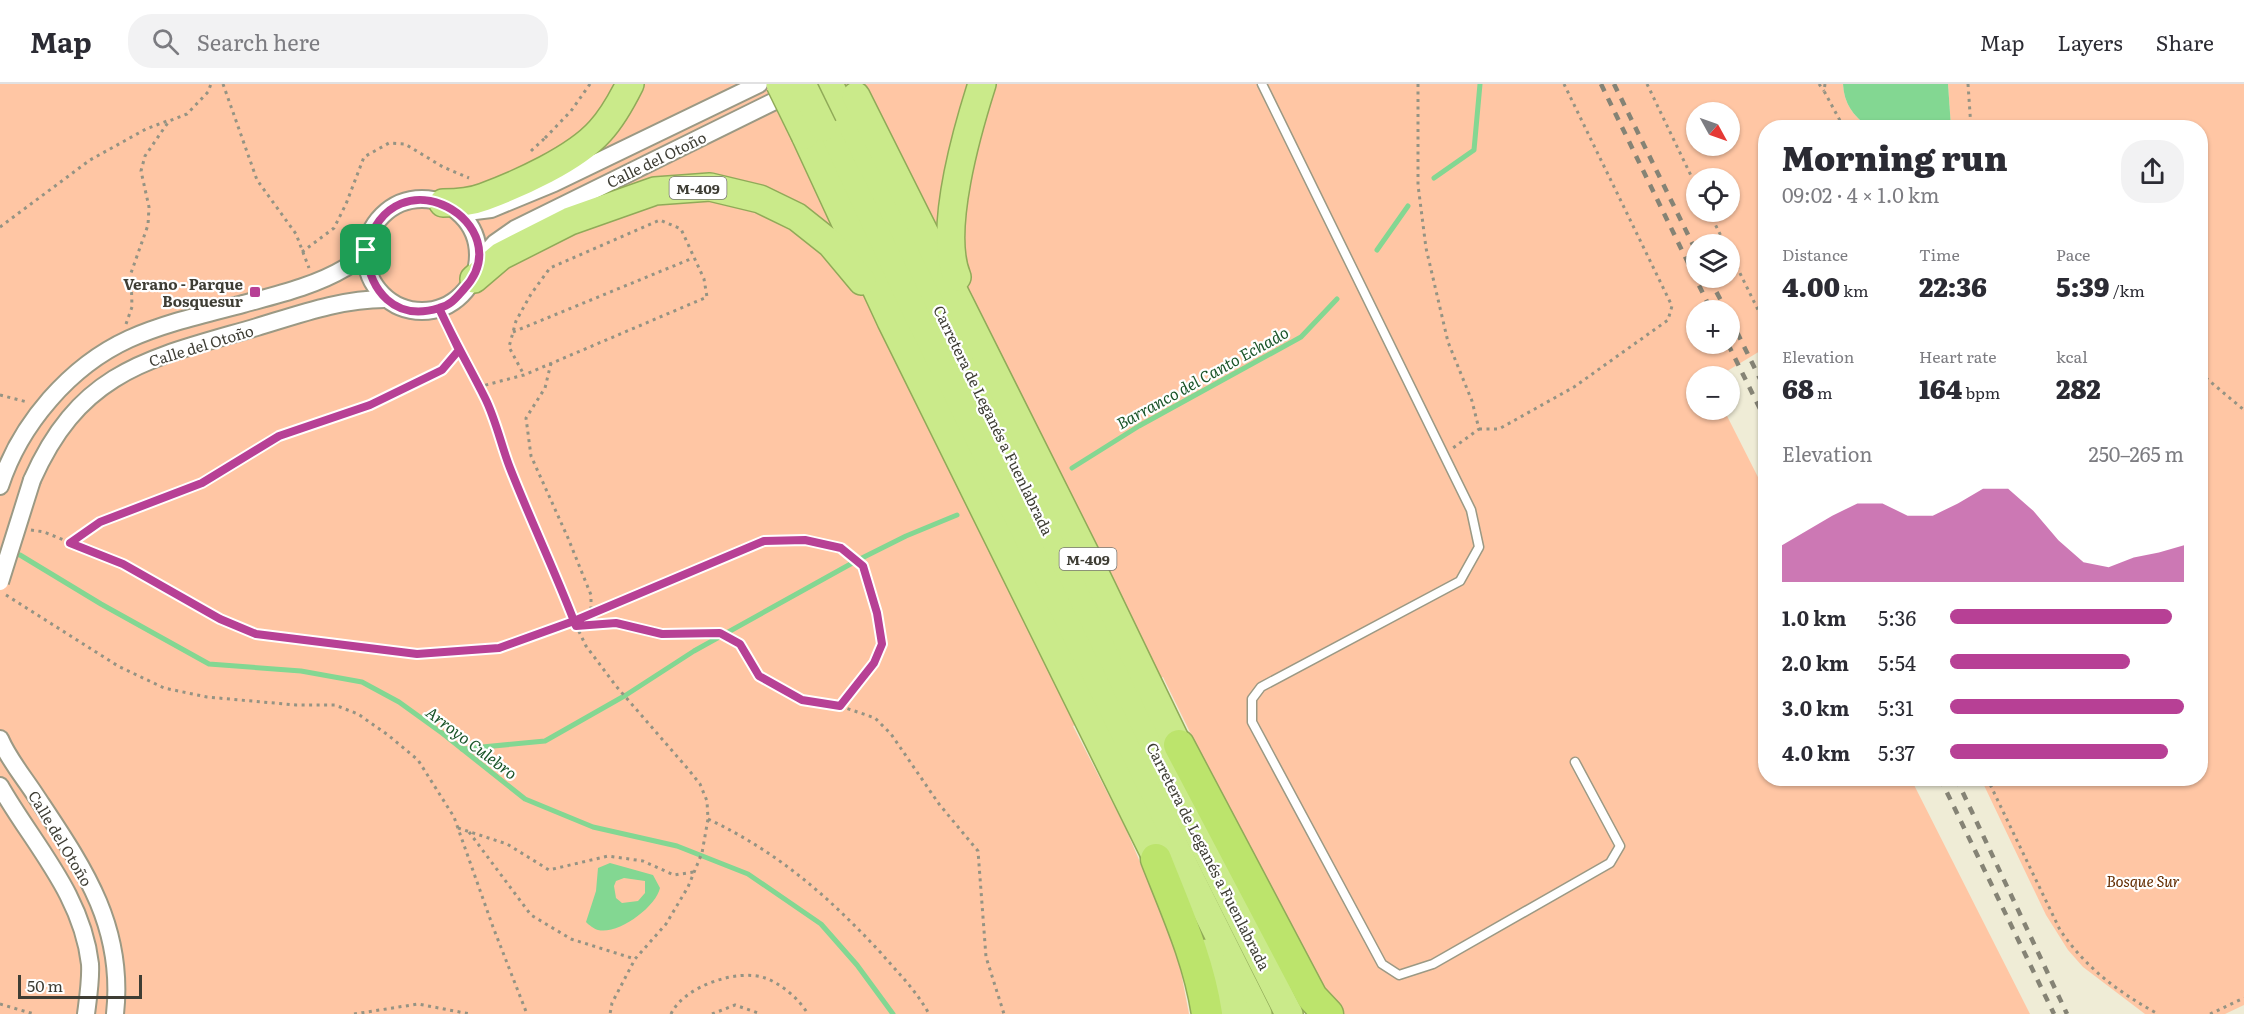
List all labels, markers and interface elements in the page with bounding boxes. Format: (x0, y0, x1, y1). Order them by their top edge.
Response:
search box (128, 14, 548, 68)
text: Map (30, 20, 92, 62)
icon: search (149, 25, 182, 58)
text: Search here (197, 25, 320, 58)
text: Map (1980, 26, 2025, 57)
text: Layers (2058, 26, 2123, 57)
text: Share (2156, 26, 2214, 57)
north arrow (1686, 102, 1740, 156)
map controls (1686, 102, 1740, 420)
street label: Calle del Otoño (602, 125, 710, 193)
text: Morning run (1782, 132, 2008, 181)
button: share (2121, 140, 2184, 203)
button: locate (1686, 168, 1740, 222)
road number: M-409 (670, 177, 726, 199)
text: 09:02 · 4 × 1.0 km (1782, 179, 1939, 209)
pin (340, 224, 391, 275)
icon: arrive (349, 233, 382, 266)
button: layers (1686, 234, 1740, 288)
text: Distance (1782, 242, 1848, 266)
text: Time (1919, 242, 1960, 266)
text: Pace (2056, 242, 2090, 266)
text: 4.00 (1782, 266, 1840, 305)
text: 22:36 (1919, 266, 1987, 305)
text: 5:39 (2056, 266, 2109, 305)
place label: Verano - Parque Bosquesur (123, 272, 244, 312)
text: km (1840, 278, 1869, 302)
text: /km (2109, 278, 2145, 302)
marker: Verano - Parque Bosquesur (248, 285, 262, 299)
button: + (1686, 300, 1740, 354)
street label: Carretera de Leganés a Fuenlabrada (928, 301, 1060, 540)
street label: Calle del Otoño (146, 318, 256, 372)
water label: Barranco del Canto Echado (1111, 320, 1293, 434)
text: Elevation (1782, 344, 1854, 368)
text: Heart rate (1919, 344, 1997, 368)
text: kcal (2056, 344, 2088, 368)
button: − (1686, 366, 1740, 420)
text: 68 (1782, 368, 1814, 407)
text: 164 (1919, 368, 1962, 407)
text: 282 (2056, 368, 2101, 407)
text: m (1814, 380, 1833, 404)
text: bpm (1962, 380, 2000, 404)
text: Elevation (1782, 438, 1872, 468)
text: 250–265 m (2089, 438, 2184, 468)
road number: M-409 (1060, 548, 1116, 570)
text: 1.0 km (1782, 602, 1847, 632)
text: 5:36 (1878, 602, 1916, 632)
text: 2.0 km (1782, 647, 1849, 677)
text: 5:54 (1878, 647, 1916, 677)
text: 3.0 km (1782, 692, 1849, 722)
text: 5:31 (1878, 692, 1914, 722)
water label: Arroyo Culebro (421, 700, 523, 784)
text: 4.0 km (1782, 737, 1850, 767)
text: 5:37 (1878, 737, 1915, 767)
street label: Carretera de Leganés a Fuenlabrada (1141, 738, 1277, 975)
street label: Calle del Otoño (23, 786, 99, 891)
park label: Bosque Sur (2106, 869, 2180, 892)
scale bar (18, 972, 142, 1000)
text: 50 m (27, 973, 63, 997)

